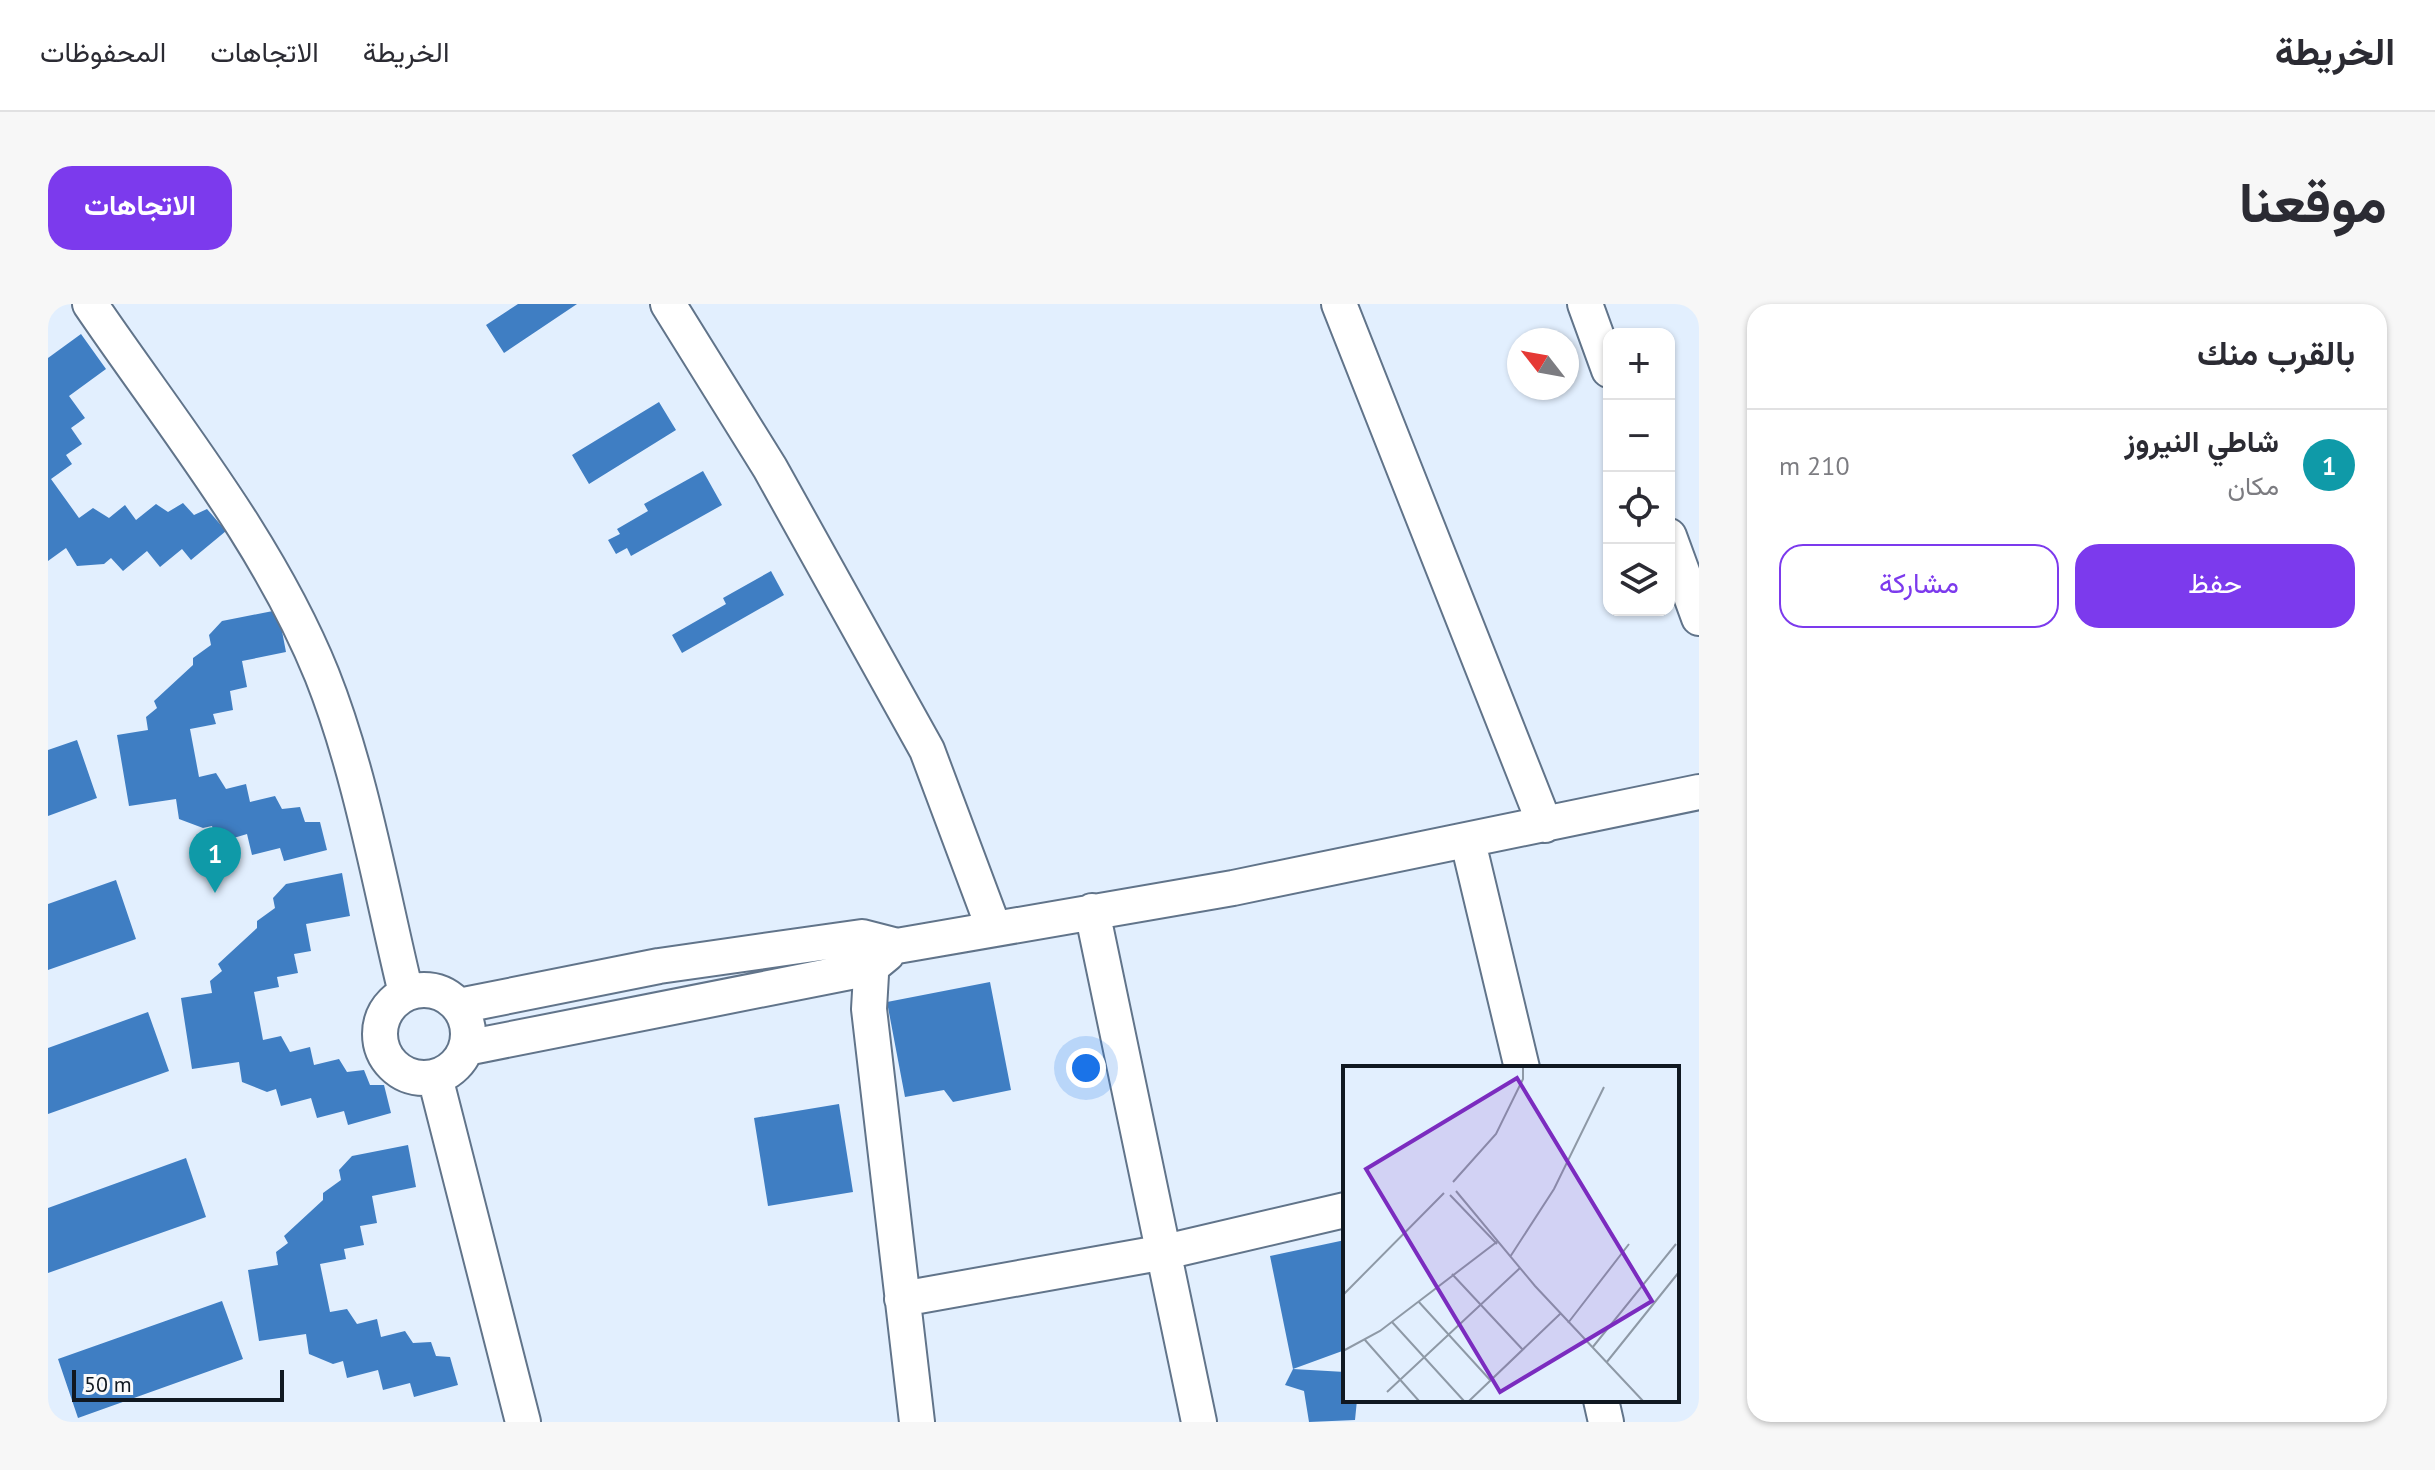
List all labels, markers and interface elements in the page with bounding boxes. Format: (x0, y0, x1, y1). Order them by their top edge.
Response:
text: الخريطة (2275, 26, 2395, 75)
text: المحفوظات (40, 33, 166, 70)
text: الاتجاهات (210, 33, 319, 70)
text: الخريطة (363, 33, 449, 70)
text: موقعنا (2239, 165, 2387, 237)
button: الاتجاهات (48, 166, 232, 250)
north arrow (1507, 328, 1579, 400)
map controls (1603, 328, 1675, 616)
button: + (1603, 328, 1675, 400)
text: بالقرب منك (2197, 330, 2355, 374)
button: − (1603, 400, 1675, 472)
text: شاطي النيروز (2125, 421, 2279, 460)
text: 210 m (1779, 449, 1850, 482)
text: 1 (2322, 449, 2336, 482)
text: مكان (2227, 469, 2279, 502)
button: locate (1603, 472, 1675, 544)
button: layers (1603, 544, 1675, 616)
button: مشاركة (1779, 544, 2059, 628)
button: حفظ (2075, 544, 2355, 628)
pin: 1 (189, 827, 241, 893)
your location (1066, 1048, 1106, 1088)
inset map (1343, 1066, 1679, 1402)
scale bar (72, 1366, 284, 1402)
text: 50 m (84, 1370, 132, 1398)

